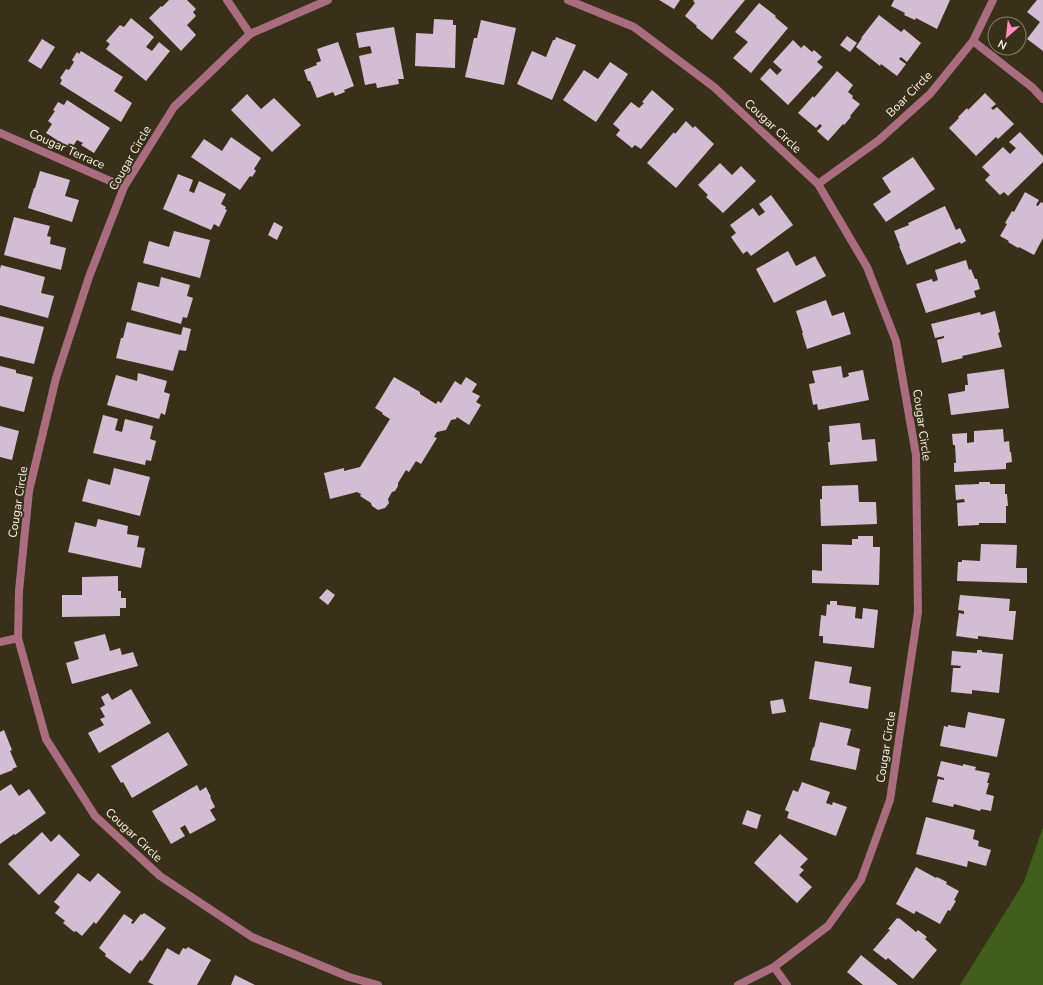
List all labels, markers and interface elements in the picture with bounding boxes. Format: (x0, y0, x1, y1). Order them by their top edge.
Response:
north arrow (987, 16, 1027, 56)
text: N (995, 36, 1010, 53)
street label: Boar Circle (882, 67, 936, 121)
street label: Cougar Circle (741, 95, 805, 157)
street label: Cougar Circle (105, 123, 155, 193)
street label: Cougar Terrace (27, 125, 107, 173)
street label: Cougar Circle (909, 388, 935, 462)
street label: Cougar Circle (4, 465, 32, 539)
street label: Cougar Circle (872, 710, 900, 784)
street label: Cougar Circle (102, 804, 166, 866)

